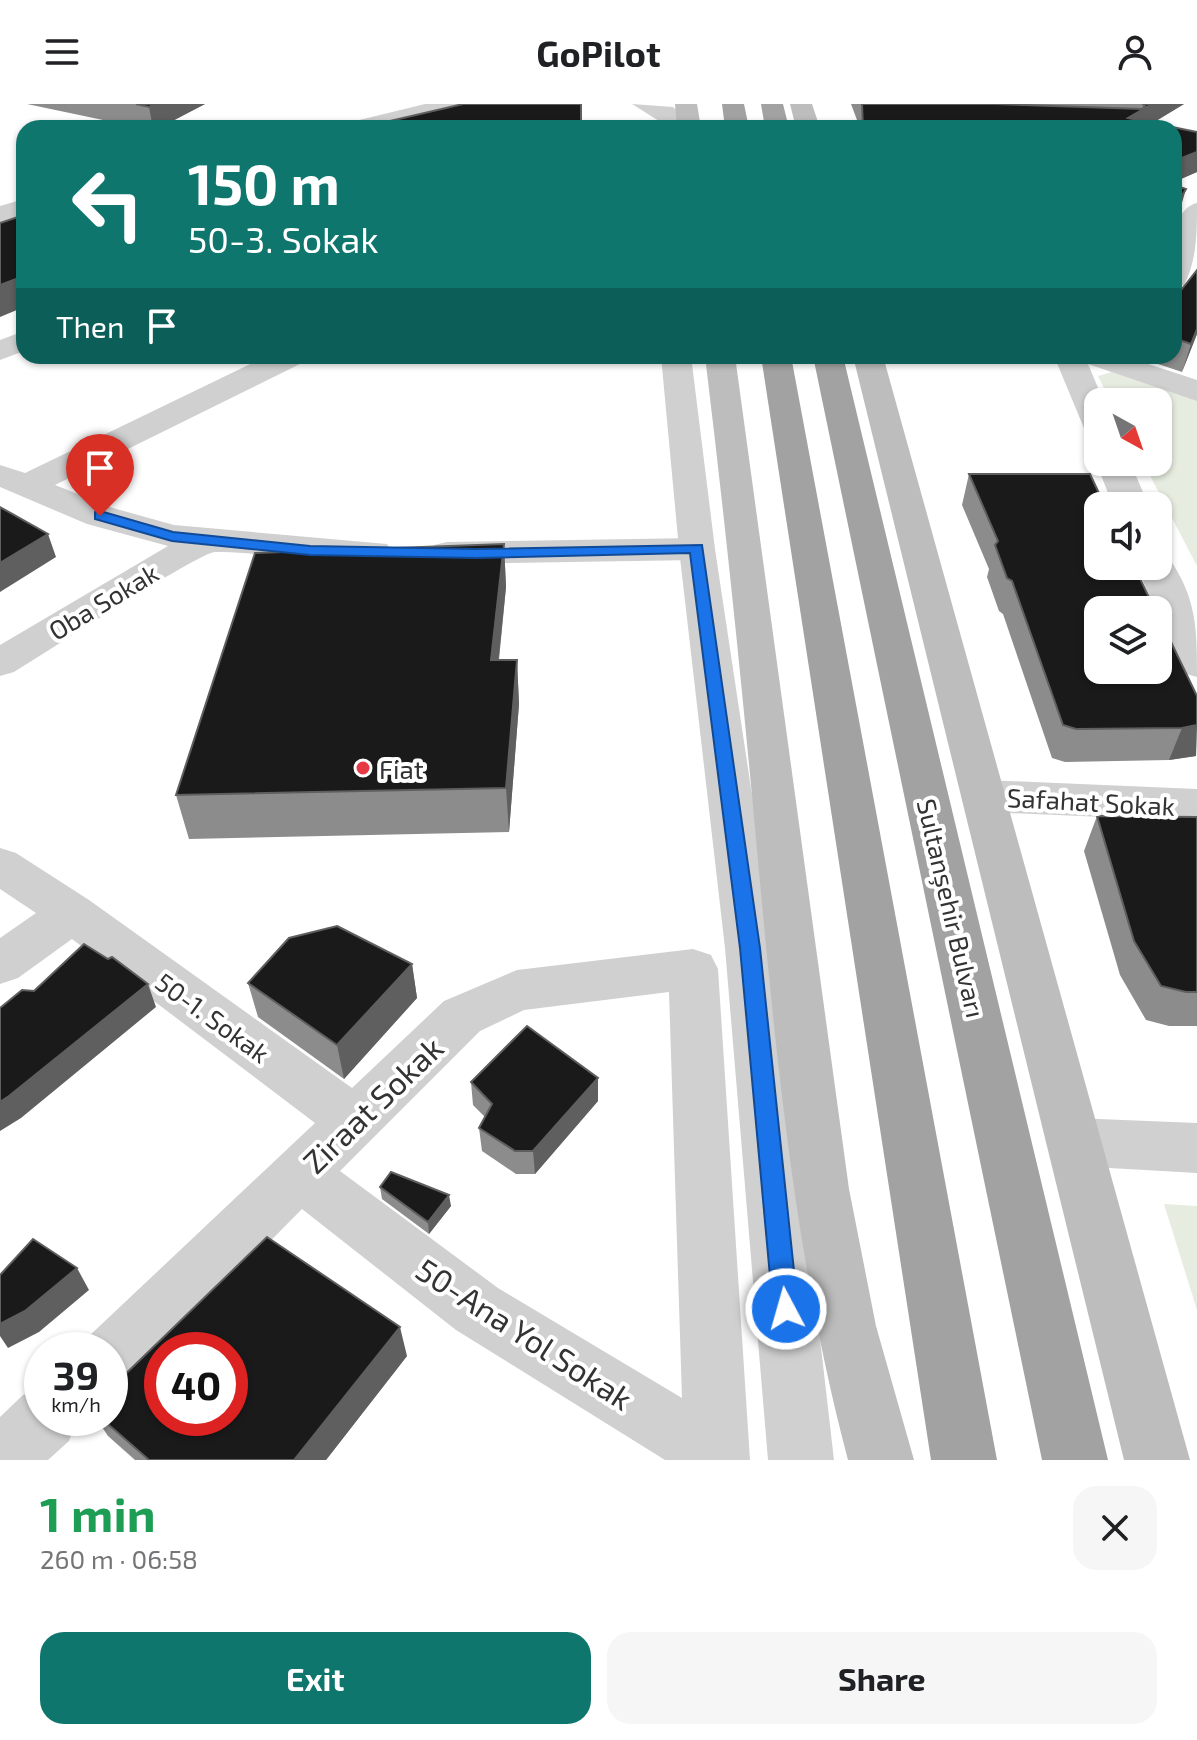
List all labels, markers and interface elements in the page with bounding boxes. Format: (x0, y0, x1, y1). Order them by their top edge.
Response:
icon: menu (40, 30, 84, 74)
icon: person (1113, 30, 1157, 74)
text: GoPilot (536, 31, 661, 74)
text: 150 m (188, 149, 340, 216)
icon: left (56, 152, 160, 256)
text: 50-3. Sokak (188, 217, 379, 260)
icon: arrive (140, 304, 184, 348)
text: Then (56, 308, 124, 344)
north arrow (1084, 388, 1172, 476)
map controls (1084, 388, 1172, 684)
pin (66, 434, 134, 516)
icon: arrive (78, 446, 122, 490)
button: sound (1084, 492, 1172, 580)
street label: Oba Sokak (43, 556, 163, 646)
button: layers (1084, 596, 1172, 684)
place label: Fiat (379, 753, 424, 784)
marker: Fiat (354, 759, 372, 777)
street label: Safahat Sokak (1006, 781, 1176, 821)
street label: Sultanşehir Bulvarı (910, 796, 992, 1021)
street label: 50-1. Sokak (150, 965, 276, 1069)
street label: Ziraat Sokak (294, 1028, 450, 1180)
street label: 50-Ana Yol Sokak (410, 1249, 640, 1417)
position arrow (744, 1267, 828, 1351)
speed limit sign: 40 (144, 1332, 248, 1436)
text: 39 (53, 1350, 99, 1398)
text: km/h (51, 1392, 101, 1416)
text: 1 min (40, 1484, 156, 1542)
button: close (1073, 1486, 1157, 1570)
text: 260 m · 06:58 (40, 1543, 198, 1574)
button: Exit (40, 1632, 591, 1724)
button: Share (607, 1632, 1157, 1724)

